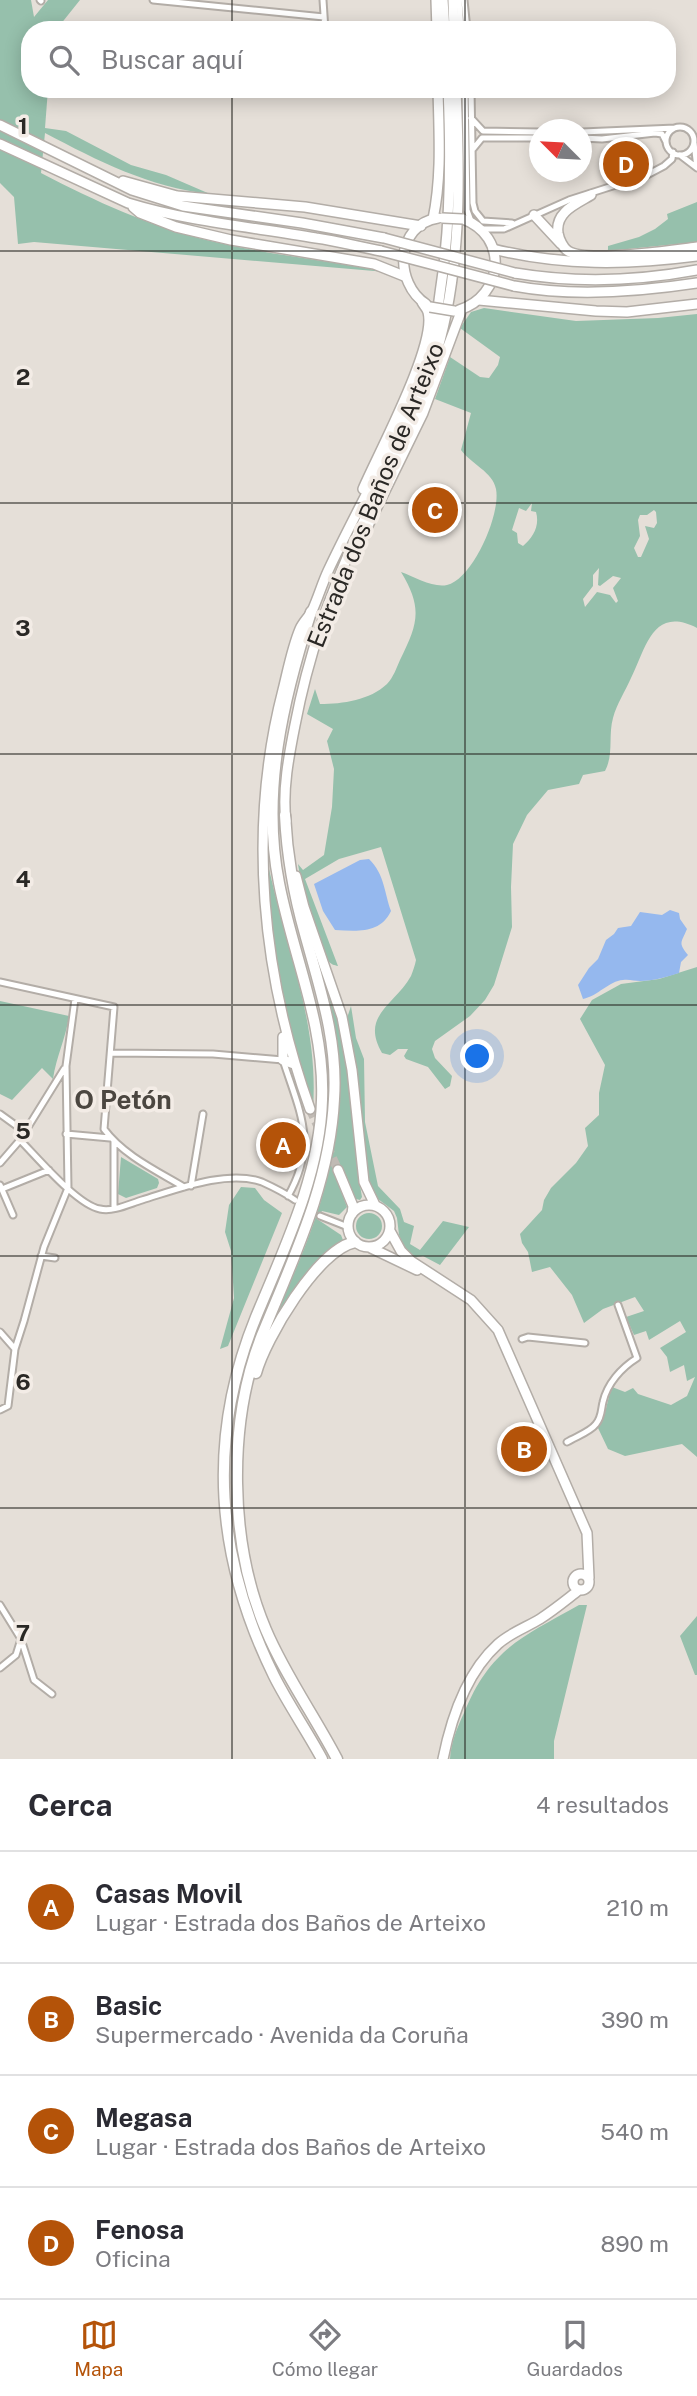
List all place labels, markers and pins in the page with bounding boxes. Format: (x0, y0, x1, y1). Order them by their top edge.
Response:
pin: D (603, 138, 649, 190)
pin: C (412, 484, 458, 536)
pin: A (260, 1119, 306, 1171)
pin: B (501, 1423, 547, 1475)

